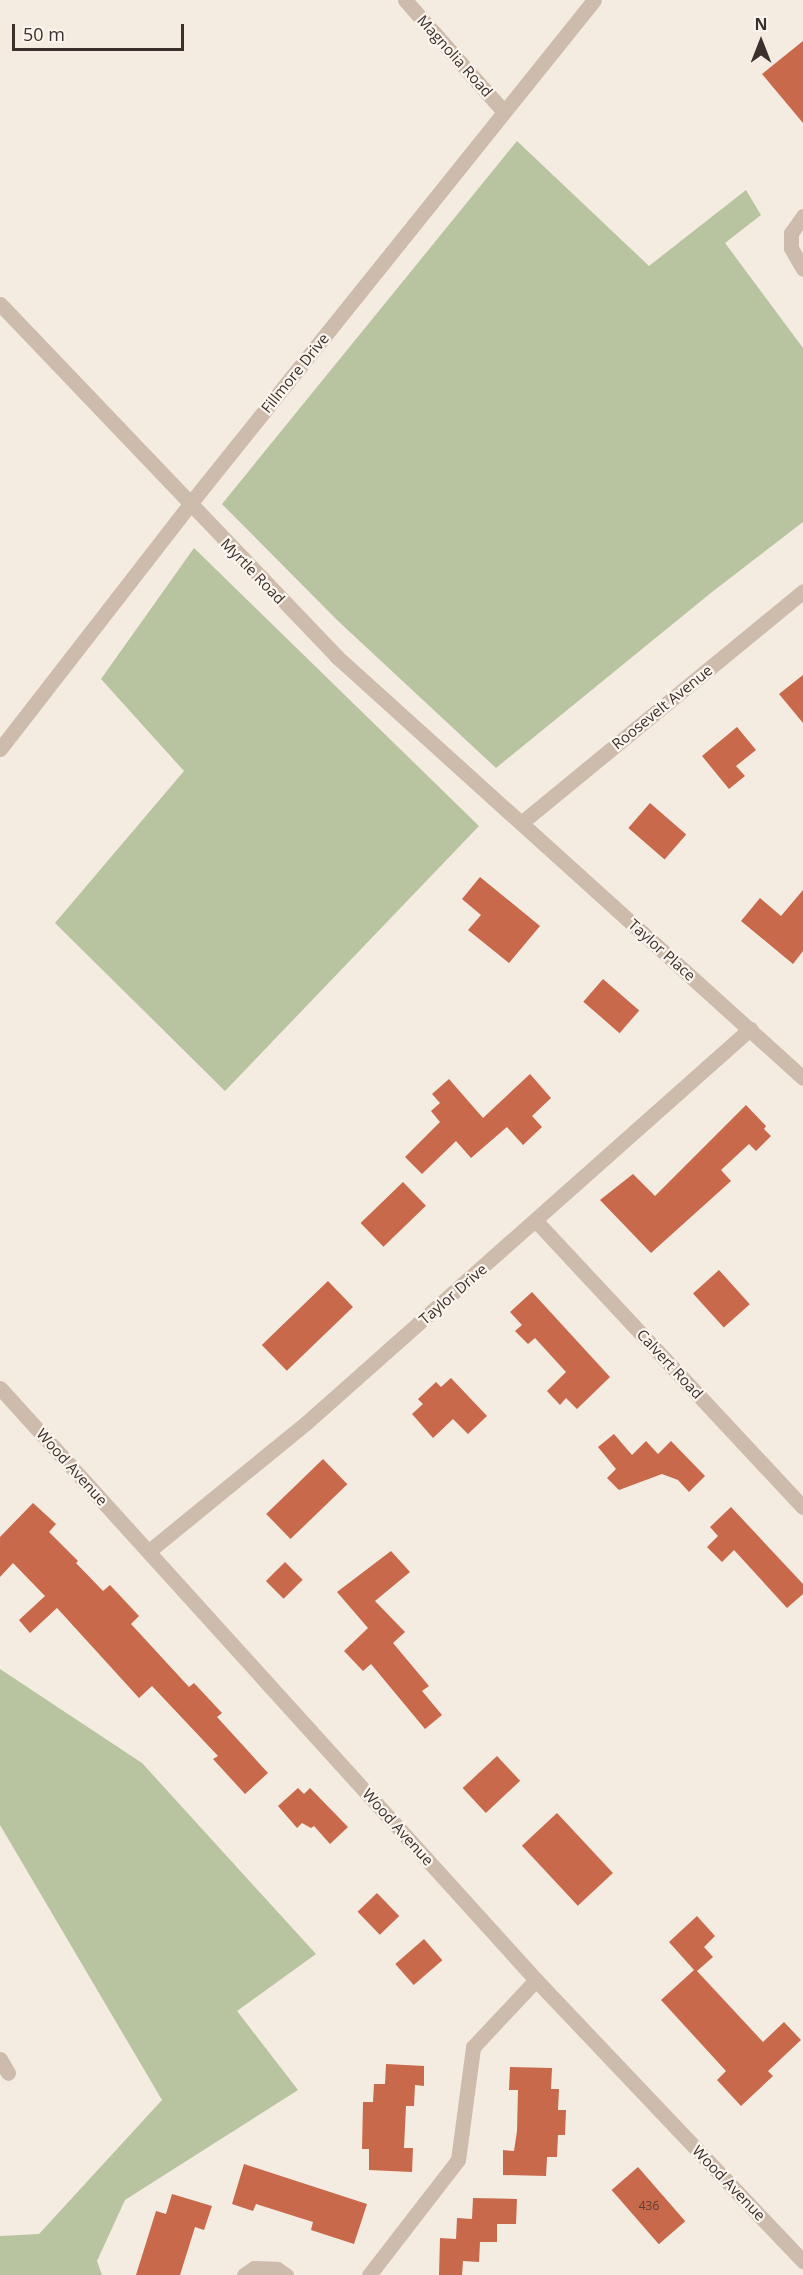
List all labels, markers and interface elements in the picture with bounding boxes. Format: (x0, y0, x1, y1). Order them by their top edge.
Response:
street label: Magnolia Road (414, 11, 496, 101)
scale bar (15, 12, 188, 50)
north arrow (731, 12, 791, 72)
text: N (754, 13, 768, 35)
text: 50 m (23, 22, 65, 46)
street label: Fillmore Drive (257, 330, 333, 416)
street label: Myrtle Road (217, 534, 289, 608)
street label: Roosevelt Avenue (608, 661, 716, 753)
street label: Taylor Place (625, 915, 699, 985)
street label: Taylor Drive (416, 1260, 490, 1328)
street label: Calvert Road (633, 1325, 707, 1403)
street label: Wood Avenue (33, 1425, 111, 1509)
street label: Wood Avenue (359, 1785, 437, 1869)
street label: Wood Avenue (689, 2142, 769, 2224)
house number: 436 (639, 2199, 659, 2213)

